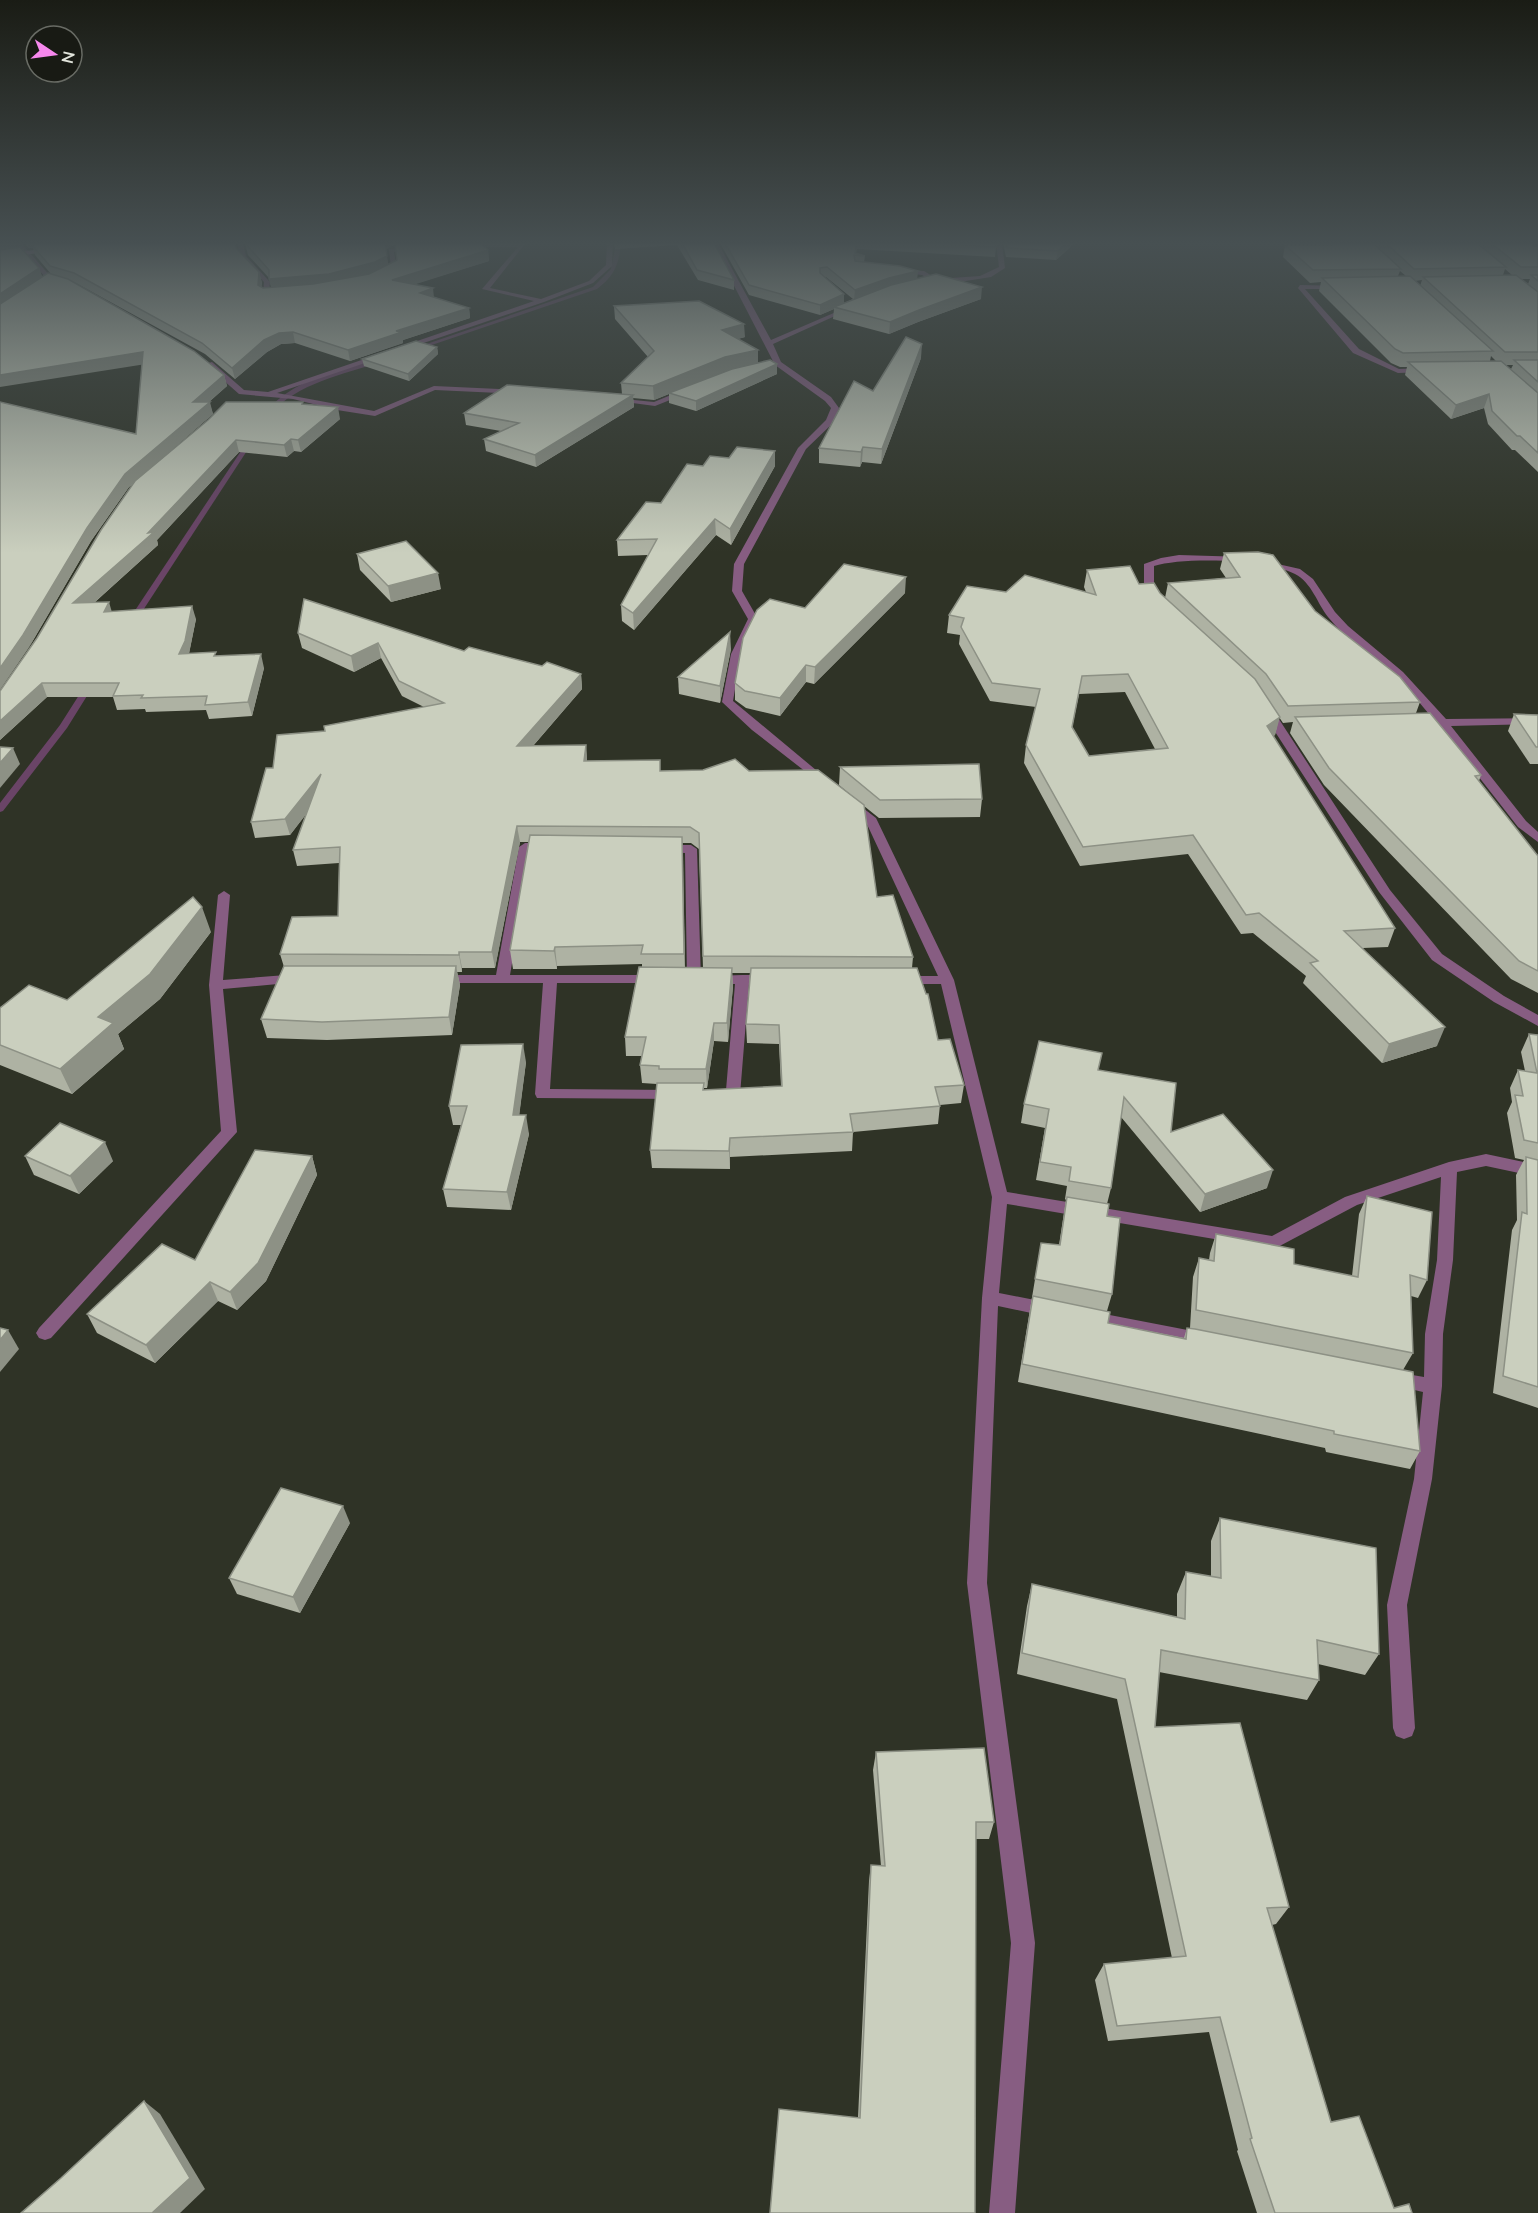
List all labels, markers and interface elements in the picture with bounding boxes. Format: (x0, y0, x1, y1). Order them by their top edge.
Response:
north arrow (24, 24, 84, 84)
text: N (56, 49, 80, 65)

